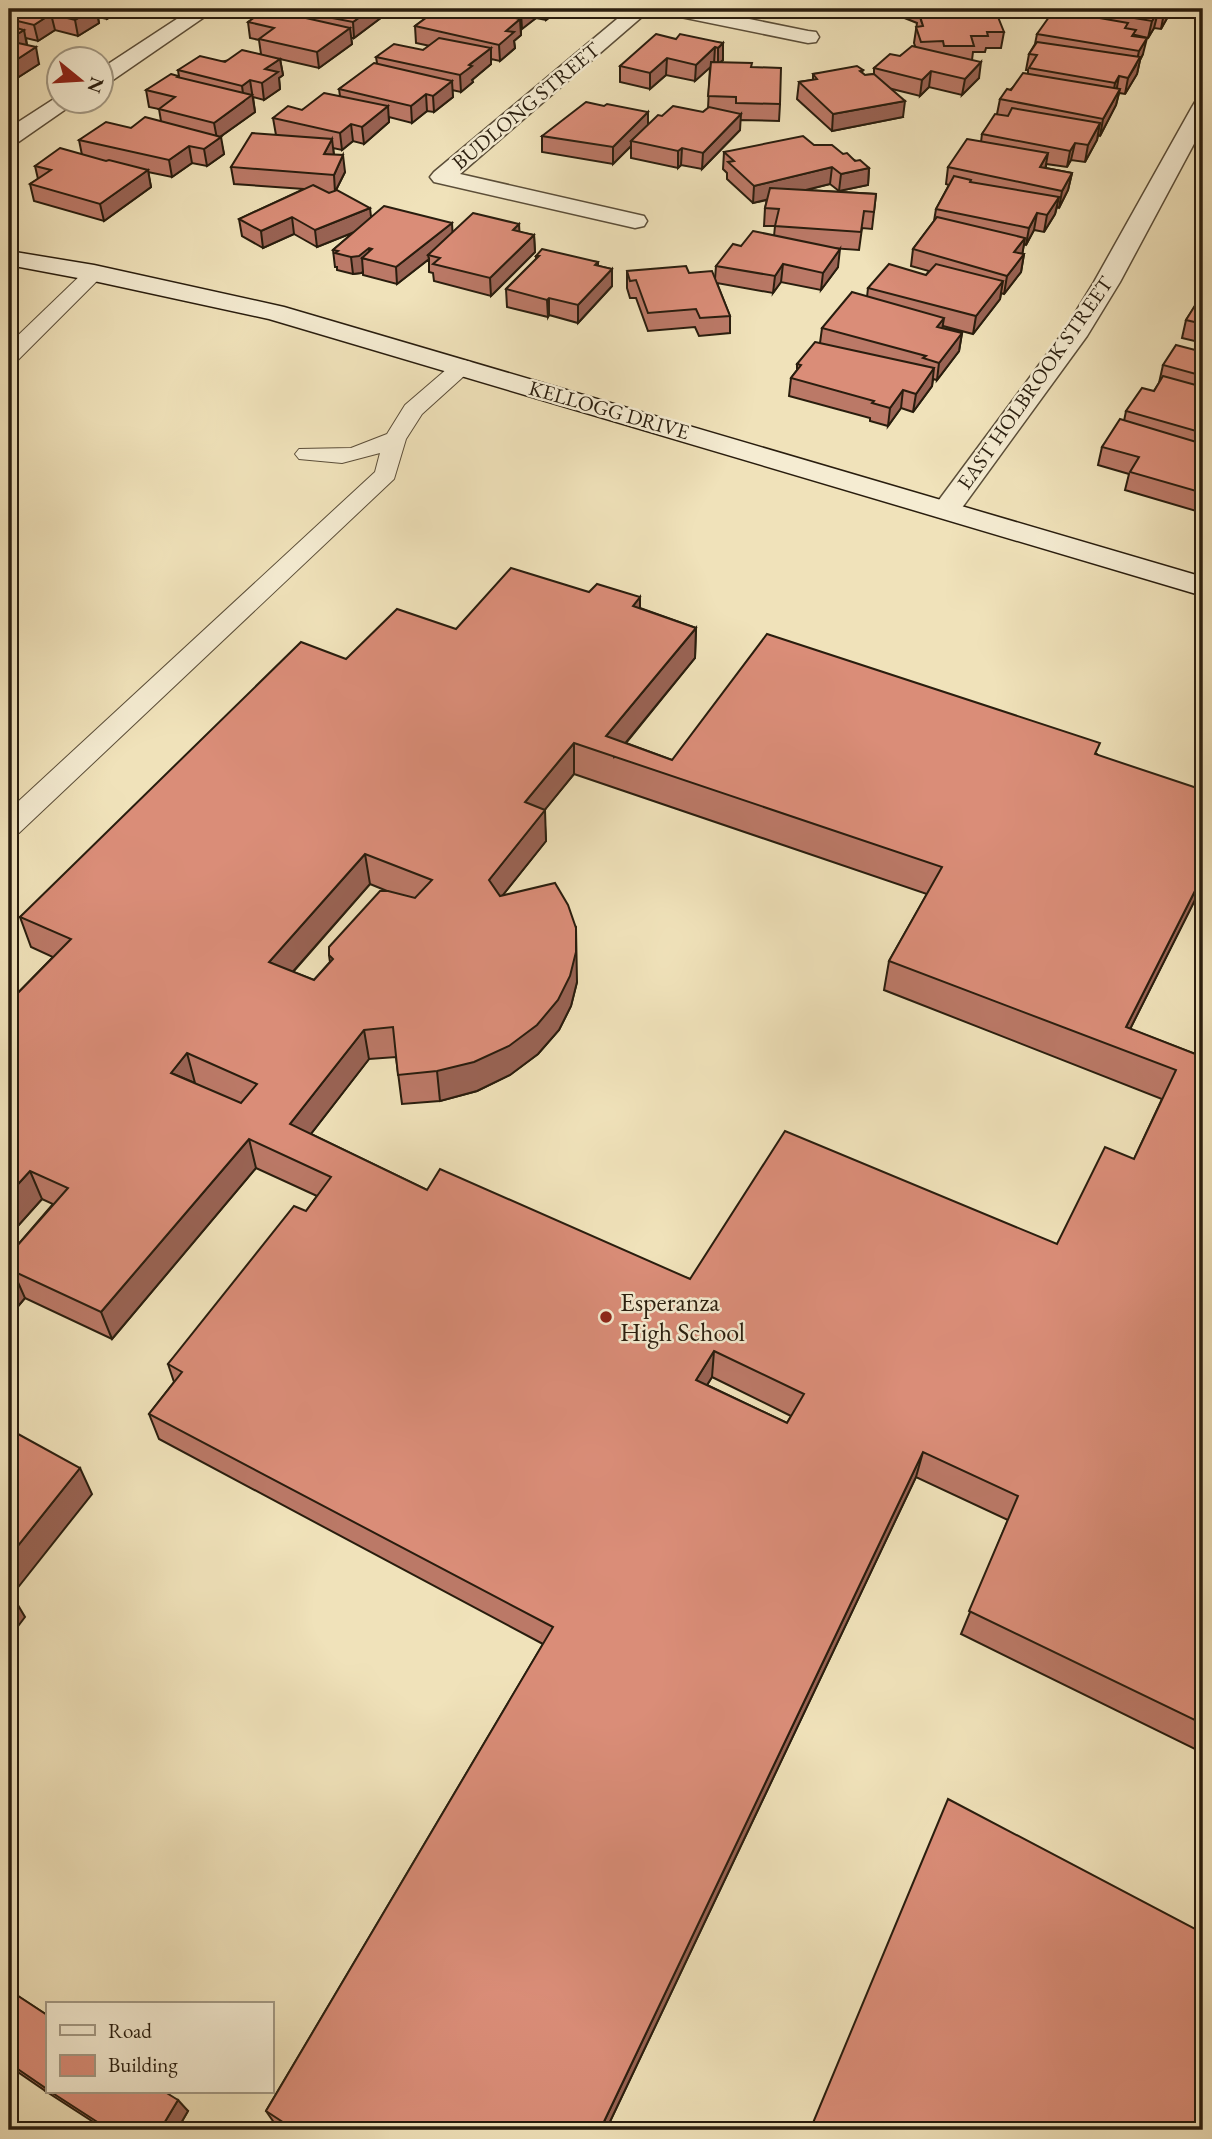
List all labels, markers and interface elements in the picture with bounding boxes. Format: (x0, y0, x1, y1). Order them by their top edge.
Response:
street label: BUDLONG STREET (446, 35, 606, 175)
north arrow (46, 46, 116, 116)
text: N (81, 74, 110, 97)
street label: EAST HOLBROOK STREET (951, 270, 1119, 495)
street label: KELLOGG DRIVE (526, 374, 693, 445)
place label: Esperanza High School (620, 1285, 745, 1349)
marker: Esperanza High School (598, 1309, 614, 1325)
legend (46, 2002, 273, 2094)
text: Road (108, 2017, 152, 2044)
text: Building (108, 2051, 178, 2078)

